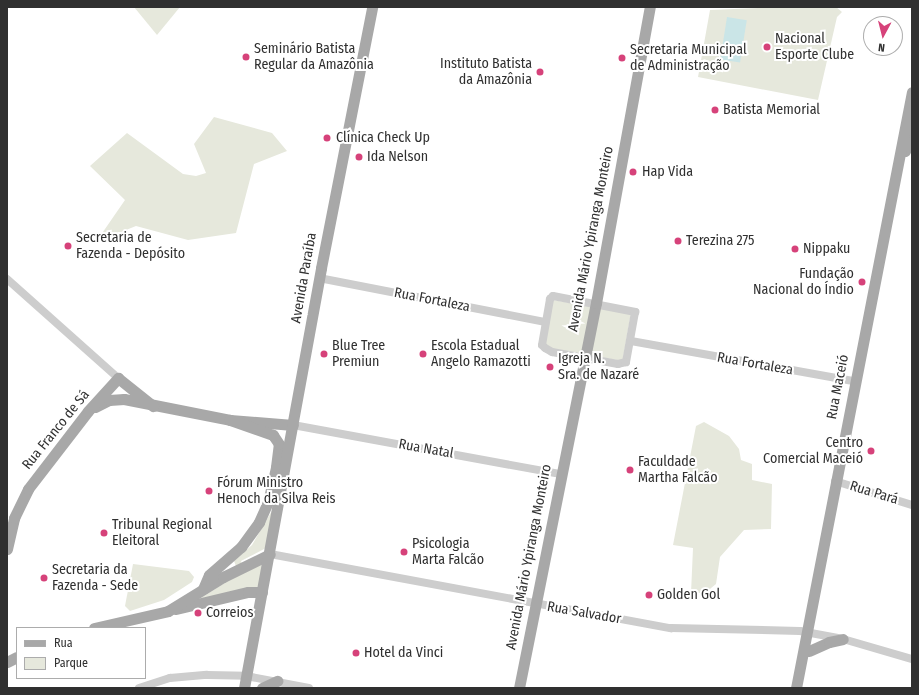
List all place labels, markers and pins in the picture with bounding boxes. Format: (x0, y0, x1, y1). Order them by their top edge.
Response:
place label: Nacional Esporte Clube (775, 31, 854, 64)
place label: Seminário Batista Regular da Amazônia (254, 41, 374, 74)
place label: Secretaria Municipal de Administração (630, 42, 747, 74)
marker: Nacional Esporte Clube (762, 42, 772, 52)
marker: Seminário Batista Regular da Amazônia (241, 52, 251, 62)
marker: Secretaria Municipal de Administração (617, 53, 627, 63)
place label: Instituto Batista da Amazônia (440, 56, 532, 88)
marker: Instituto Batista da Amazônia (535, 67, 545, 77)
place label: Batista Memorial (723, 102, 820, 118)
marker: Batista Memorial (710, 105, 720, 115)
place label: Clínica Check Up (336, 130, 430, 146)
marker: Clínica Check Up (321, 132, 333, 144)
place label: Ida Nelson (367, 149, 428, 165)
marker: Ida Nelson (354, 152, 364, 162)
place label: Hap Vida (642, 164, 693, 180)
marker: Hap Vida (627, 166, 639, 178)
place label: Secretaria de Fazenda - Depósito (76, 230, 185, 262)
place label: Terezina 275 (686, 233, 755, 249)
marker: Terezina 275 (673, 236, 683, 246)
marker: Secretaria de Fazenda - Depósito (63, 241, 73, 251)
place label: Nippaku (803, 241, 850, 257)
marker: Nippaku (790, 244, 800, 254)
place label: Fundação Nacional do Índio (753, 266, 854, 298)
marker: Fundação Nacional do Índio (857, 277, 867, 287)
place label: Blue Tree Premiun (332, 338, 385, 370)
place label: Escola Estadual Angelo Ramazotti (431, 338, 531, 370)
marker: Blue Tree Premiun (319, 349, 329, 359)
marker: Escola Estadual Angelo Ramazotti (418, 349, 428, 359)
place label: Igreja N. Sra. de Nazaré (558, 351, 639, 384)
marker: Igreja N. Sra. de Nazaré (545, 362, 555, 372)
place label: Centro Comercial Maceió (763, 435, 863, 468)
marker: Centro Comercial Maceió (866, 446, 876, 456)
place label: Faculdade Martha Falcão (638, 454, 718, 486)
marker: Faculdade Martha Falcão (625, 465, 635, 475)
place label: Fórum Ministro Henoch da Silva Reis (217, 475, 336, 508)
marker: Fórum Ministro Henoch da Silva Reis (204, 486, 214, 496)
place label: Tribunal Regional Eleitoral (112, 517, 212, 550)
marker: Tribunal Regional Eleitoral (99, 528, 109, 538)
place label: Psicologia Marta Falcão (412, 536, 484, 568)
marker: Psicologia Marta Falcão (399, 547, 409, 557)
place label: Secretaria da Fazenda - Sede (52, 562, 138, 594)
marker: Secretaria da Fazenda - Sede (39, 573, 49, 583)
place label: Golden Gol (657, 587, 720, 603)
marker: Golden Gol (644, 590, 654, 600)
place label: Correios (206, 605, 253, 621)
marker: Correios (193, 608, 203, 618)
place label: Hotel da Vinci (364, 645, 443, 661)
marker: Hotel da Vinci (351, 648, 361, 658)

